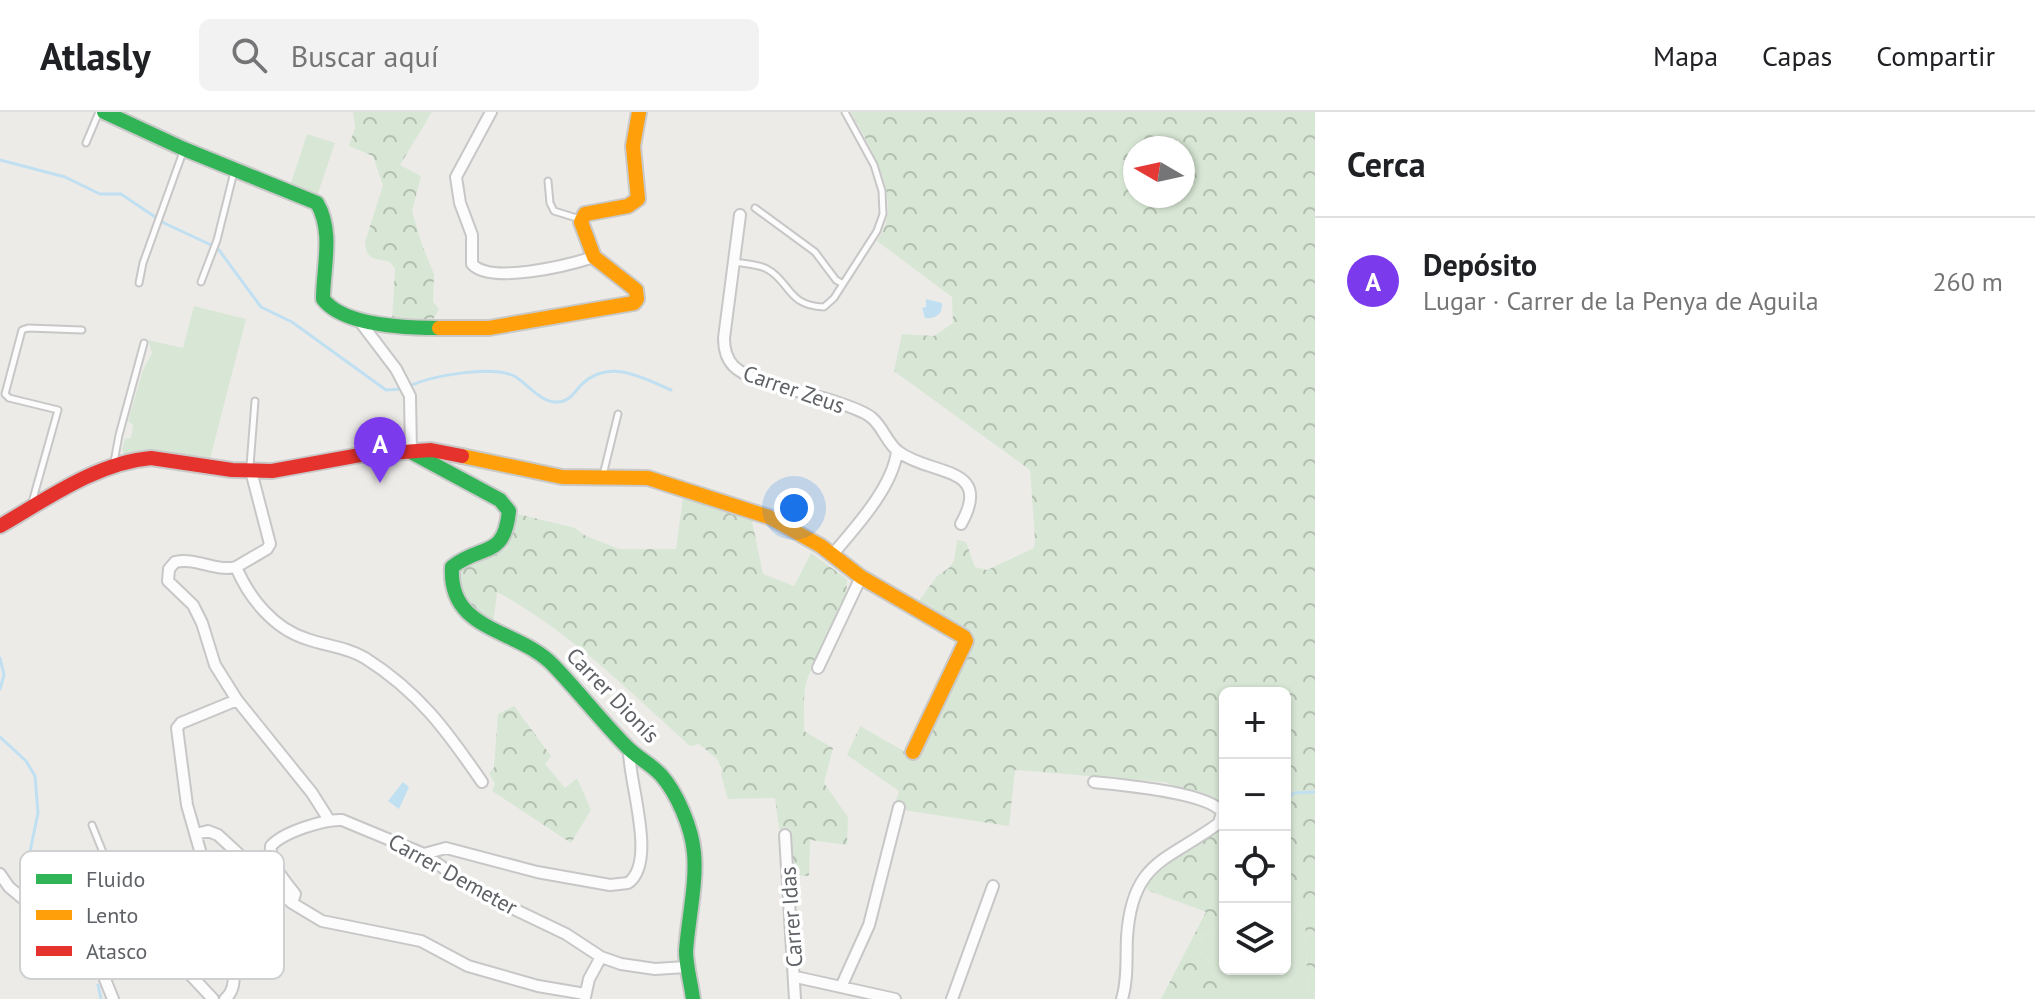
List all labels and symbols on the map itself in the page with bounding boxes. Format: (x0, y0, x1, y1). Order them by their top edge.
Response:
north arrow (1123, 136, 1195, 208)
street label: Carrer Zeus (740, 359, 848, 419)
pin: A (354, 417, 406, 483)
your location (774, 488, 814, 528)
street label: Carrer Dionís (561, 641, 665, 749)
street label: Carrer Demeter (384, 827, 523, 921)
legend (20, 851, 284, 979)
text: Fluido (86, 865, 145, 893)
street label: Carrer Idas (774, 866, 808, 968)
text: Lento (86, 901, 138, 929)
text: Atasco (86, 937, 147, 965)

